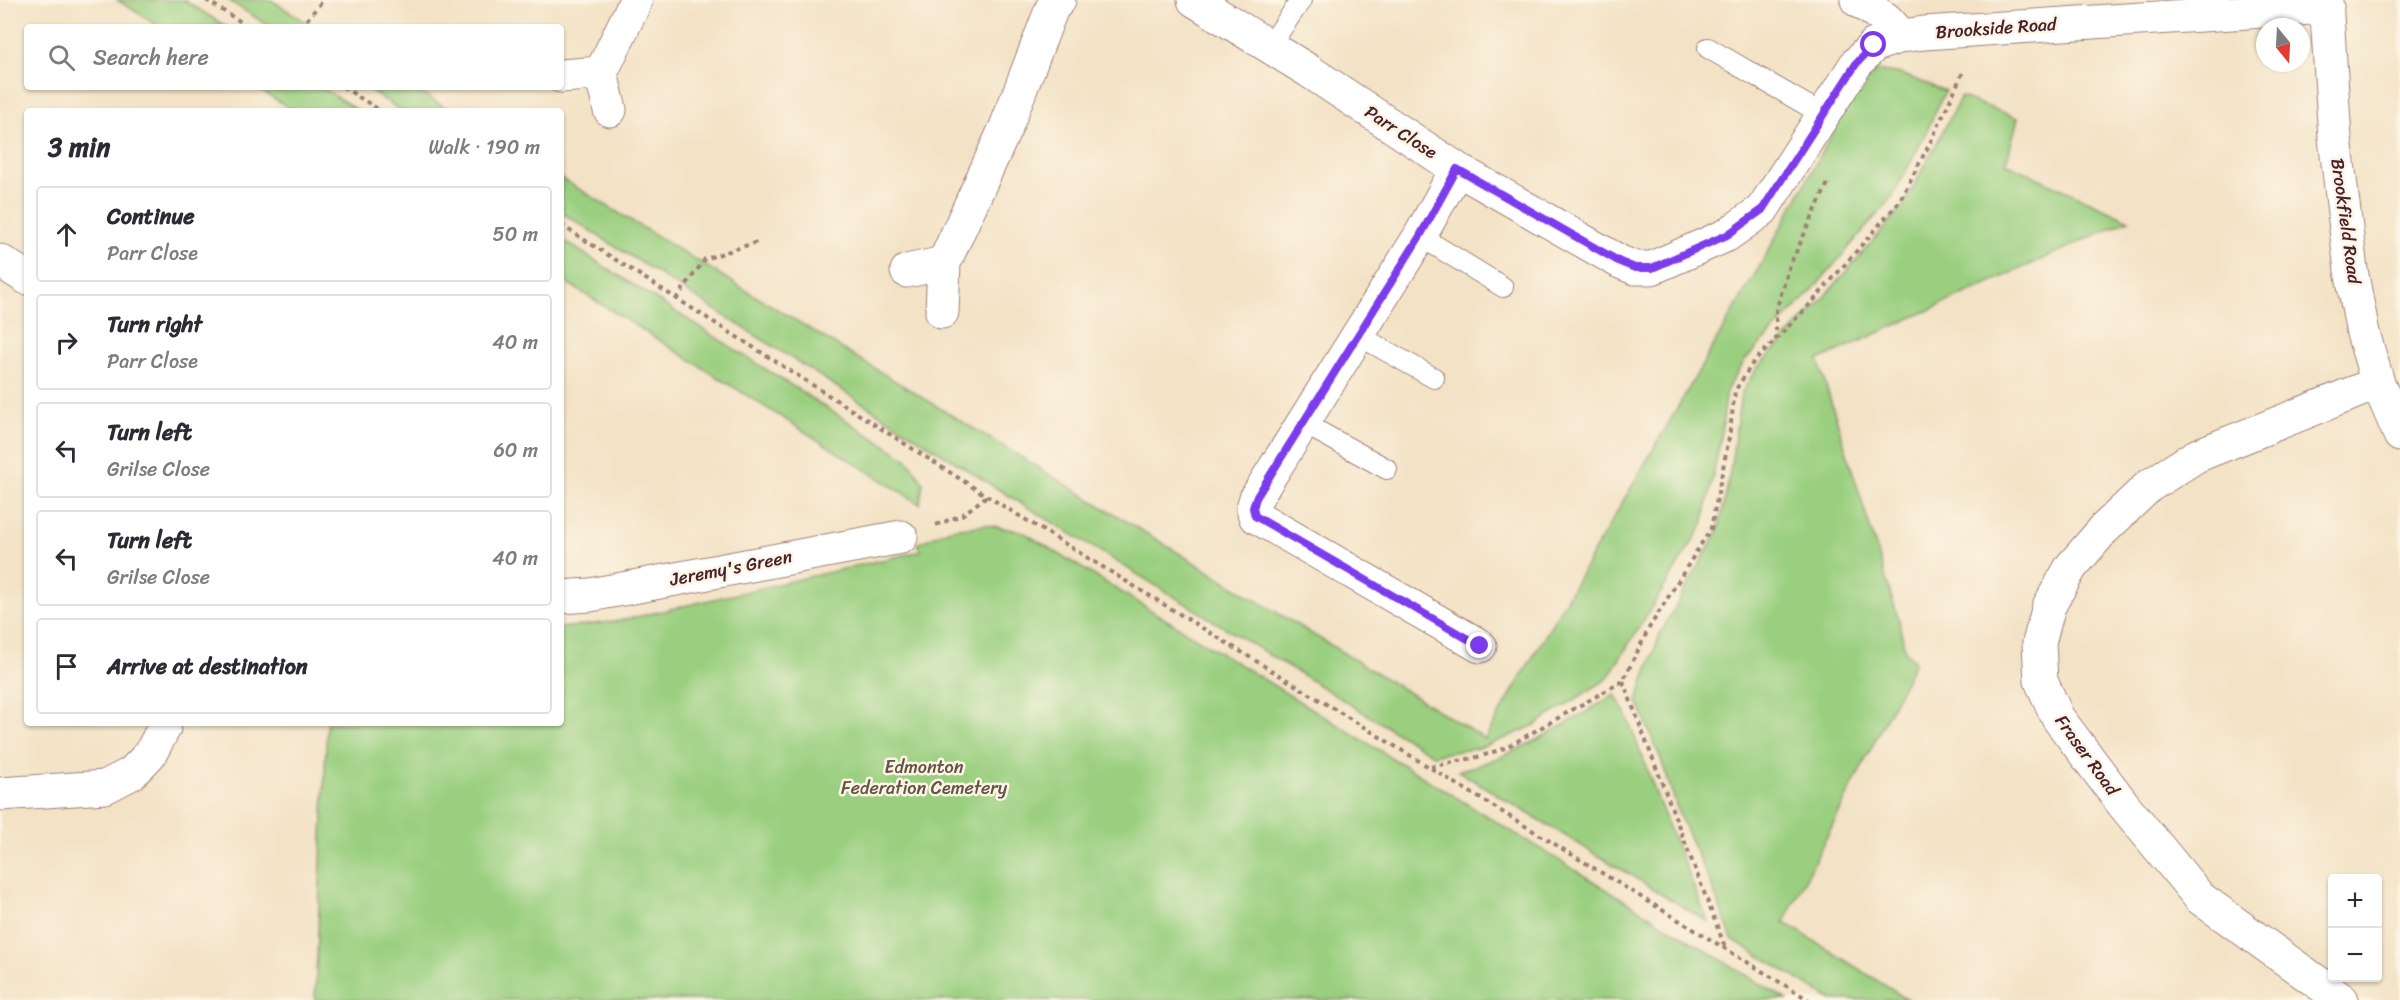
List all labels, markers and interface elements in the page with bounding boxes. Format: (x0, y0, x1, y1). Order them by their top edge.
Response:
street label: Brookside Road (1935, 8, 2059, 48)
north arrow (2256, 18, 2310, 72)
search box (24, 24, 564, 90)
route start (1860, 31, 1886, 57)
text: Search here (93, 38, 209, 77)
icon: search (45, 41, 78, 74)
street label: Parr Close (1358, 96, 1444, 168)
text: 3 min (48, 124, 110, 170)
text: Walk · 190 m (428, 130, 540, 165)
street label: Brookfield Road (2321, 156, 2371, 287)
text: Continue (107, 197, 195, 236)
text: 50 m (493, 217, 538, 252)
icon: ahead (50, 218, 83, 251)
text: Parr Close (107, 236, 198, 271)
text: Turn right (107, 305, 202, 344)
text: 40 m (492, 325, 538, 360)
icon: right (50, 326, 83, 359)
text: Parr Close (107, 344, 198, 379)
text: Turn left (107, 413, 192, 452)
text: 60 m (493, 433, 538, 468)
icon: left (50, 434, 83, 467)
text: Grilse Close (107, 452, 210, 487)
text: Turn left (107, 521, 192, 560)
street label: Jeremy's Green (666, 540, 795, 596)
text: 40 m (492, 541, 538, 576)
icon: left (50, 542, 83, 575)
text: Grilse Close (107, 560, 210, 595)
route end (1466, 632, 1492, 658)
text: Arrive at destination (107, 647, 308, 686)
icon: arrive (50, 650, 83, 683)
street label: Fraser Road (2046, 707, 2129, 804)
park label: Edmonton Federation Cemetery (841, 751, 1008, 804)
map controls (2328, 874, 2382, 982)
button: + (2328, 874, 2382, 928)
button: − (2328, 928, 2382, 982)

